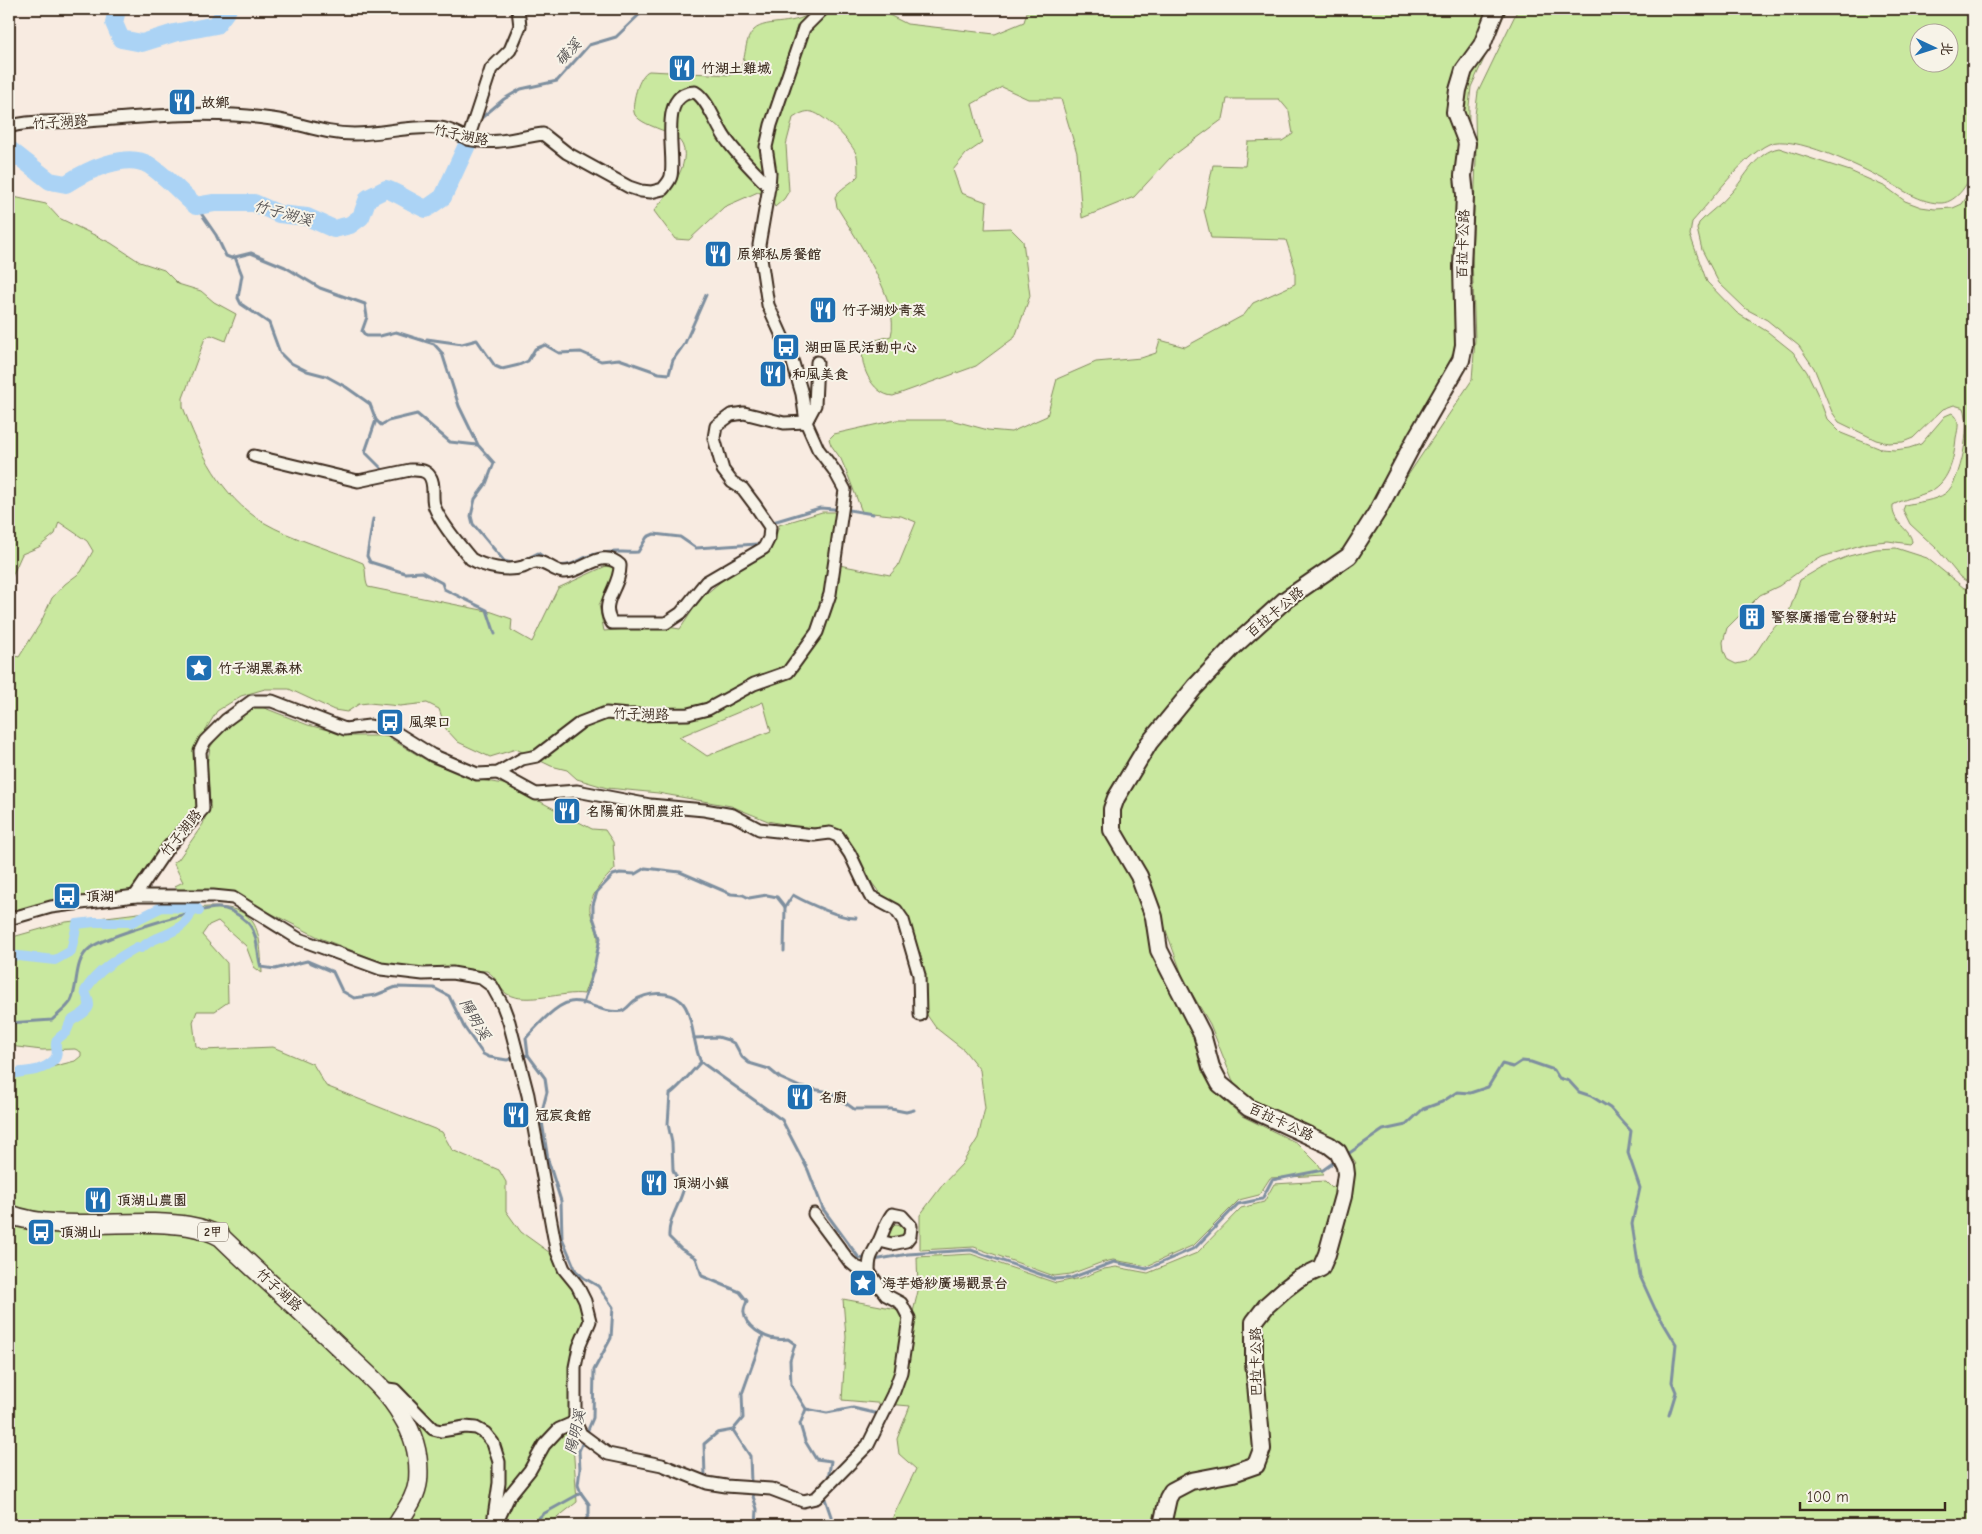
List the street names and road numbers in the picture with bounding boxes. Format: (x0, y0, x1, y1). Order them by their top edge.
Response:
street label: 竹子湖路 (31, 112, 89, 132)
street label: 竹子湖路 (432, 121, 490, 149)
street label: 百拉卡公路 (1453, 209, 1473, 279)
street label: 百拉卡公路 (1243, 583, 1307, 641)
street label: 竹子湖路 (613, 705, 669, 723)
street label: 竹子湖路 (157, 806, 205, 860)
street label: 百拉卡公路 (1246, 1100, 1316, 1144)
road number: 2甲 (198, 1222, 228, 1242)
street label: 竹子湖路 (253, 1265, 305, 1315)
street label: 巴拉卡公路 (1247, 1327, 1265, 1397)

